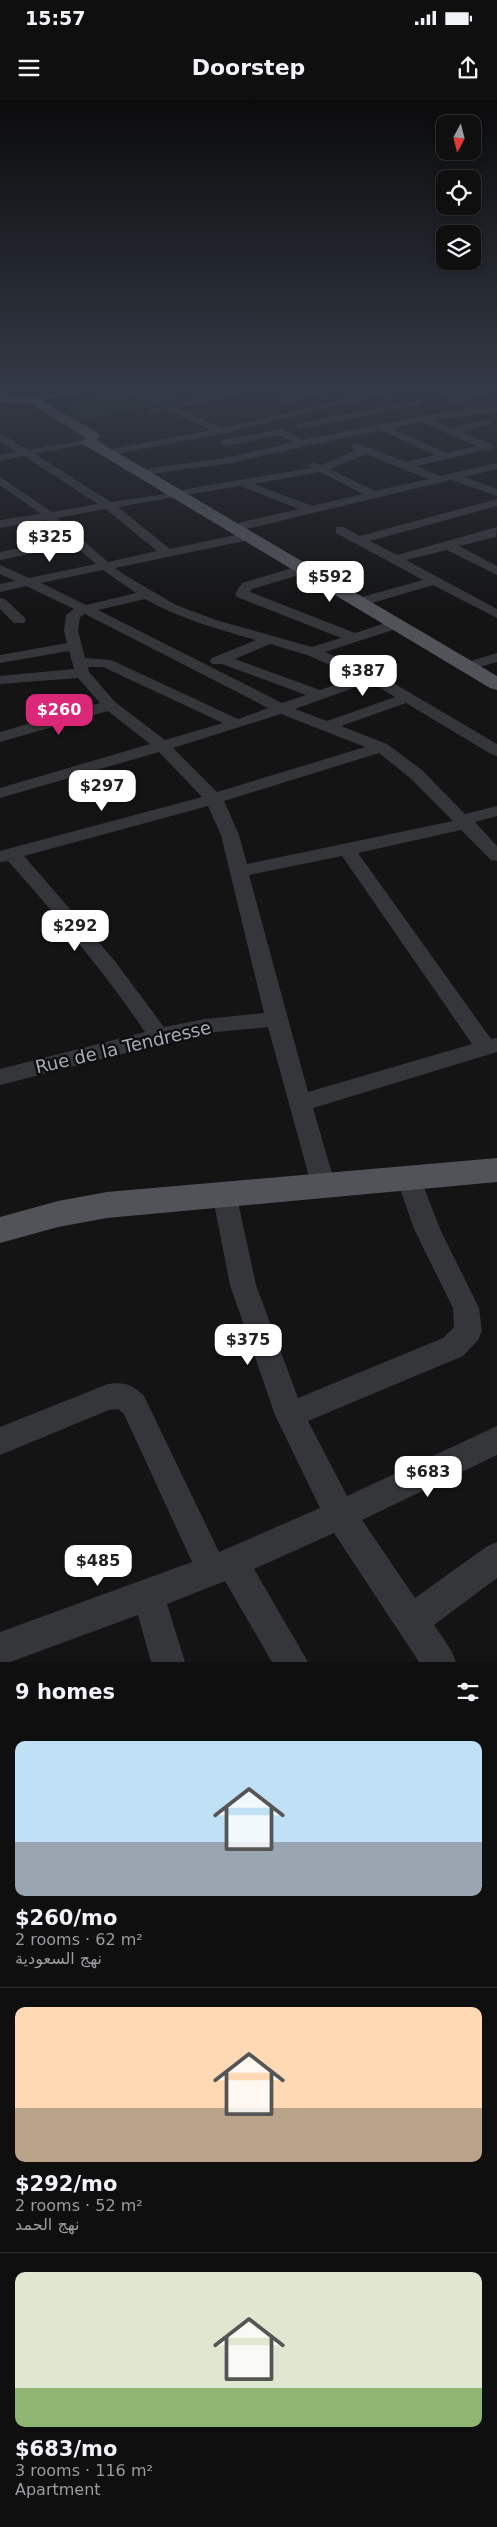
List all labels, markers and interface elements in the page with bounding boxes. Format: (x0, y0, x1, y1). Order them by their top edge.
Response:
text: 15:57 (25, 7, 85, 29)
icon: menu (15, 54, 43, 82)
icon: share (454, 54, 482, 82)
text: Doorstep (192, 55, 305, 80)
north arrow (436, 115, 481, 160)
map controls (436, 115, 481, 270)
button: locate (436, 170, 481, 215)
button: layers (436, 225, 481, 270)
pin: $325 (20, 520, 80, 563)
text: $325 (28, 527, 72, 546)
pin: $592 (300, 560, 360, 603)
text: $592 (308, 567, 352, 586)
pin: $387 (333, 654, 393, 697)
text: $387 (341, 661, 385, 680)
pin: $260 (29, 694, 89, 736)
text: $260 (37, 700, 81, 719)
pin: $297 (72, 770, 132, 812)
text: $297 (80, 776, 124, 795)
pin: $292 (45, 910, 105, 952)
text: $292 (53, 916, 97, 935)
street label: Rue de la Tendresse (33, 1017, 213, 1077)
pin: $375 (218, 1324, 278, 1366)
text: $375 (226, 1330, 270, 1349)
pin: $683 (398, 1456, 458, 1498)
text: $683 (406, 1462, 450, 1481)
pin: $485 (68, 1544, 128, 1587)
text: $485 (76, 1551, 120, 1570)
icon: filters (454, 1678, 482, 1706)
text: 9 homes (15, 1680, 115, 1704)
icon: home (204, 1774, 294, 1864)
text: $260/mo (15, 1906, 117, 1930)
text: 2 rooms · 62 m² (15, 1930, 143, 1949)
text: نهج السعودية (15, 1949, 102, 1968)
icon: home (204, 2039, 294, 2129)
text: $292/mo (15, 2172, 117, 2196)
text: 2 rooms · 52 m² (15, 2196, 143, 2215)
text: نهج الحمد (15, 2215, 80, 2234)
icon: home (204, 2304, 294, 2394)
text: $683/mo (15, 2437, 117, 2461)
text: 3 rooms · 116 m² (15, 2461, 153, 2480)
text: Apartment (15, 2480, 101, 2499)

